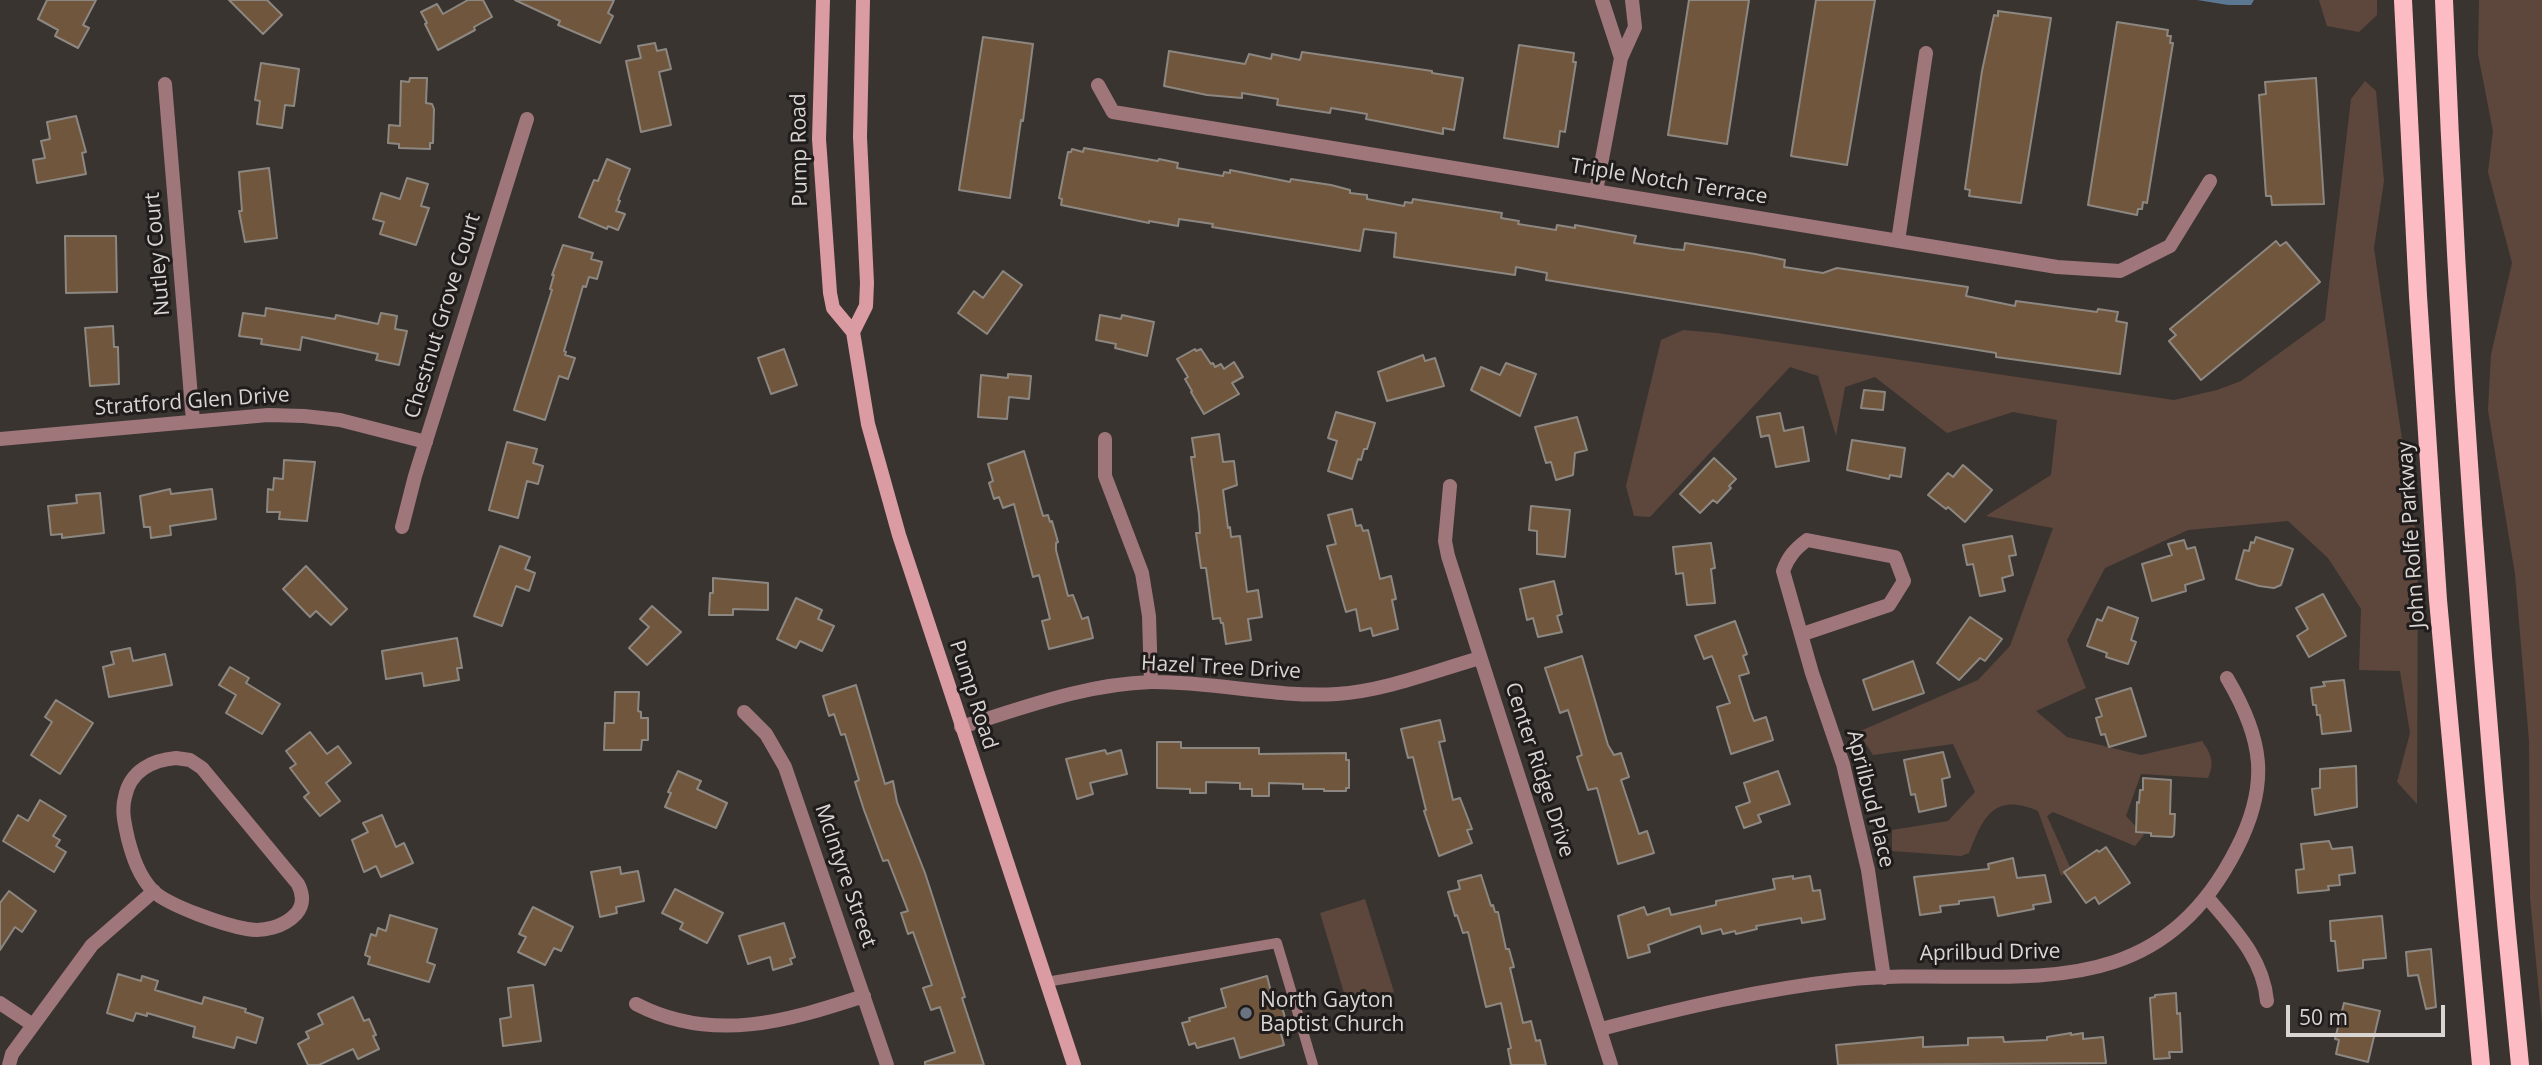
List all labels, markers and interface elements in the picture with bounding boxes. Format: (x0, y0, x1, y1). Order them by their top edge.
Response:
street label: Pump Road (786, 93, 814, 207)
street label: Triple Notch Terrace (1569, 154, 1769, 210)
street label: Nutley Court (140, 191, 176, 317)
street label: Chestnut Grove Court (400, 210, 486, 422)
street label: Stratford Glen Drive (94, 383, 290, 421)
street label: John Rolfe Parkway (2393, 441, 2431, 629)
street label: Pump Road (944, 637, 1002, 753)
street label: Hazel Tree Drive (1140, 651, 1302, 685)
street label: Center Ridge Drive (1499, 679, 1579, 861)
street label: Aprilbud Place (1841, 728, 1899, 870)
street label: McIntyre Street (809, 801, 881, 951)
street label: Aprilbud Drive (1919, 939, 2061, 967)
place label: North Gayton Baptist Church (1260, 988, 1404, 1038)
scale bar (2290, 992, 2449, 1036)
text: 50 m (2299, 1003, 2348, 1031)
marker: North Gayton Baptist Church (1238, 1005, 1254, 1021)

